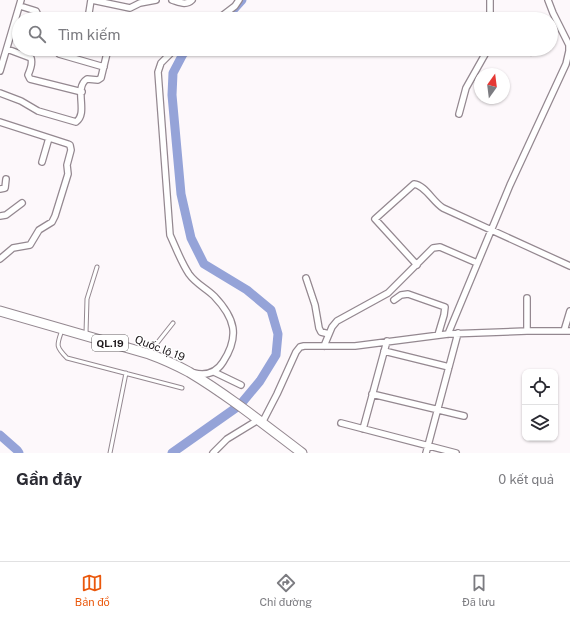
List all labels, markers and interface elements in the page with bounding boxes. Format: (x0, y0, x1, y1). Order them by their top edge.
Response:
search box (12, 12, 558, 56)
icon: search (26, 23, 48, 45)
text: Tìm kiếm (58, 26, 120, 43)
north arrow (474, 68, 510, 104)
street label: Quốc lộ 19 (133, 333, 187, 363)
road number: QL.19 (92, 335, 128, 351)
map controls (522, 369, 558, 441)
button: locate (522, 369, 558, 405)
button: layers (522, 405, 558, 441)
text: Gần đây (16, 469, 82, 489)
text: 0 kết quả (498, 472, 554, 487)
tab: Bản đồ (75, 572, 110, 608)
tab: Chỉ đường (260, 572, 312, 608)
tab: Đã lưu (462, 572, 495, 608)

